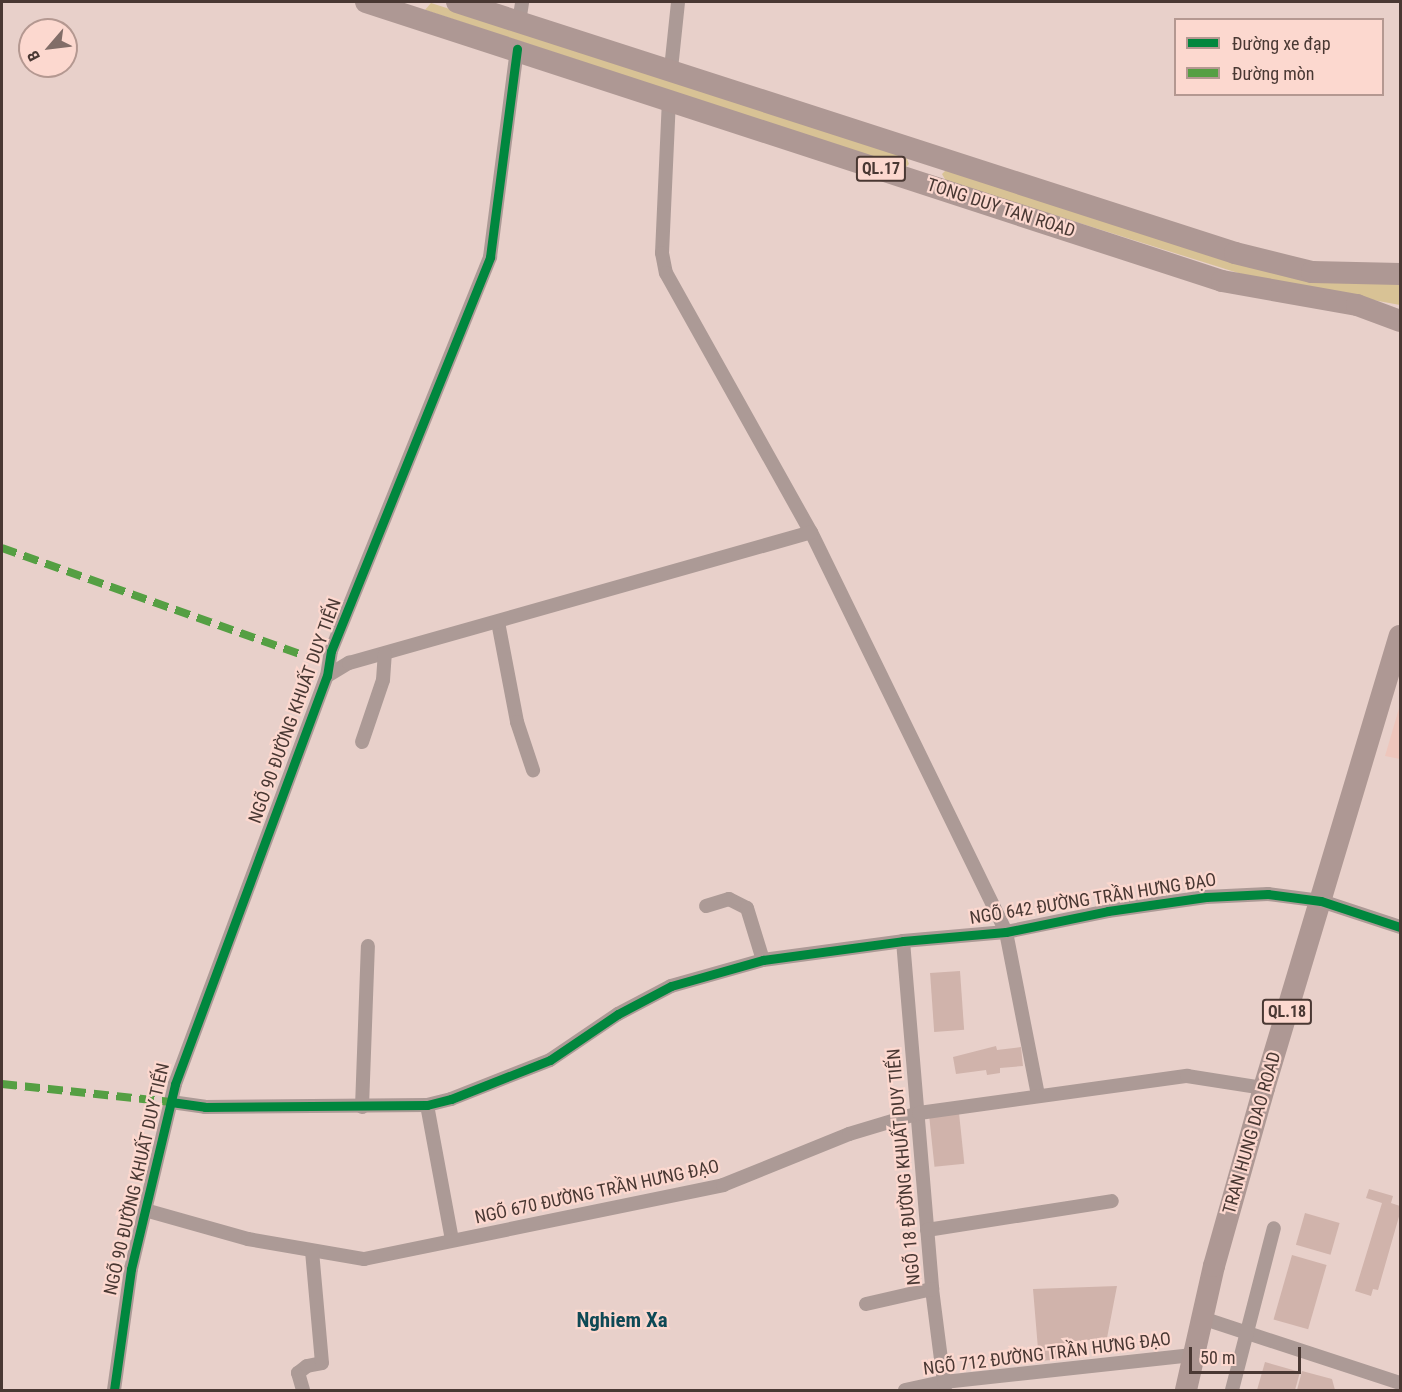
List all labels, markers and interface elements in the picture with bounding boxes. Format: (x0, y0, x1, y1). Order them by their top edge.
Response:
north arrow (18, 18, 78, 78)
legend (1174, 18, 1384, 96)
text: Đường xe đạp (1232, 33, 1331, 54)
text: B (23, 47, 44, 64)
text: Đường mòn (1232, 63, 1315, 84)
road number: QL.17 (856, 156, 906, 182)
street label: TONG DUY TAN ROAD (924, 174, 1078, 242)
street label: NGÕ 90 ĐƯỜNG KHUẤT DUY TIẾN (244, 595, 346, 827)
street label: NGÕ 642 ĐƯỜNG TRẦN HƯNG ĐẠO (968, 869, 1218, 929)
road number: QL.18 (1262, 999, 1312, 1025)
street label: NGÕ 18 ĐƯỜNG KHUẤT DUY TIẾN (883, 1047, 925, 1287)
street label: TRAN HUNG DAO ROAD (1218, 1049, 1286, 1217)
street label: NGÕ 90 ĐƯỜNG KHUẤT DUY TIẾN (100, 1060, 174, 1298)
street label: NGÕ 670 ĐƯỜNG TRẦN HƯNG ĐẠO (473, 1155, 721, 1229)
district label: Nghiem Xa (576, 1307, 668, 1333)
street label: NGÕ 712 ĐƯỜNG TRẦN HƯNG ĐẠO (922, 1328, 1172, 1380)
scale bar (1192, 1335, 1304, 1373)
text: 50 m (1200, 1347, 1235, 1368)

